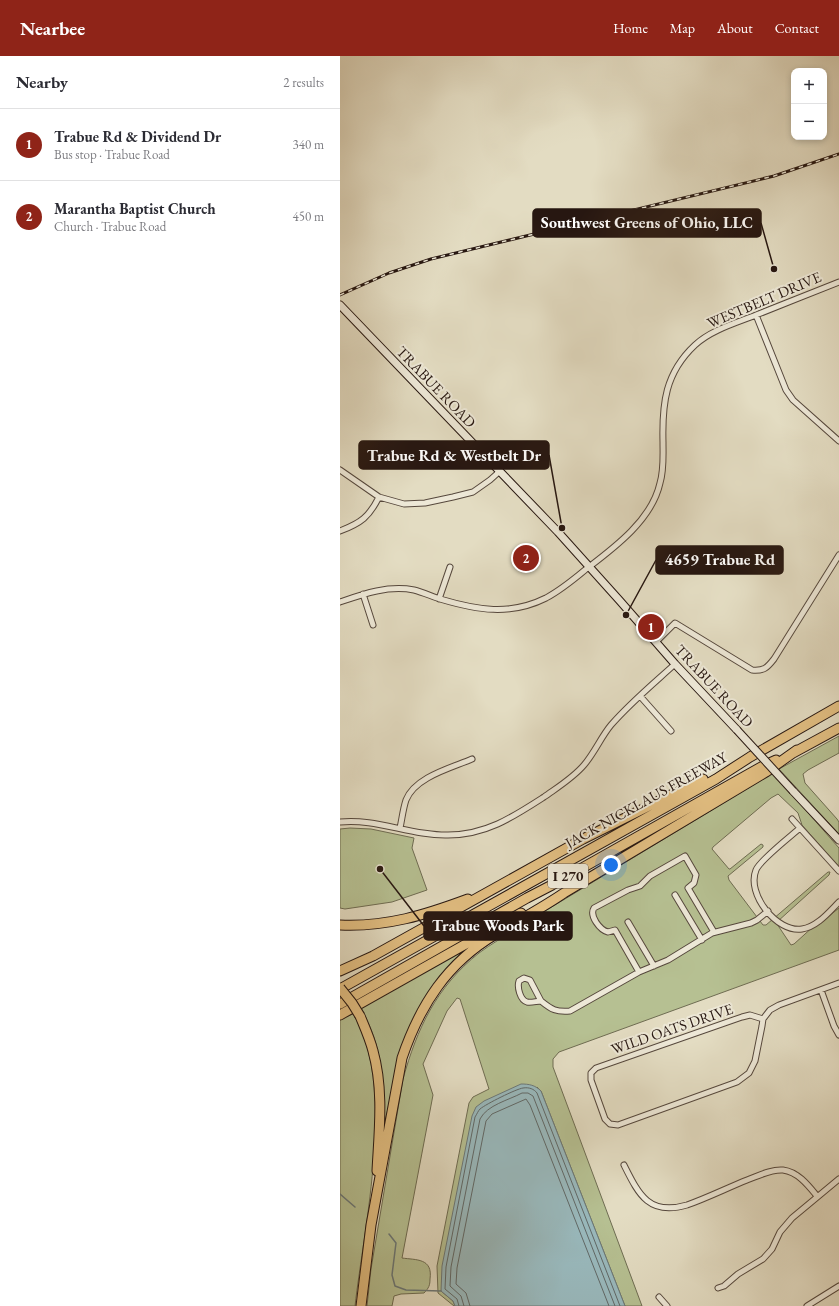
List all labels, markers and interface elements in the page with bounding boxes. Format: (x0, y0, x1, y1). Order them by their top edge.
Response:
text: Nearbee (20, 16, 85, 41)
text: Home (613, 19, 648, 37)
text: Map (670, 19, 695, 37)
text: About (717, 19, 753, 37)
text: Contact (775, 19, 819, 37)
map controls (791, 68, 827, 140)
button: + (791, 68, 827, 104)
text: Nearby (16, 71, 68, 93)
text: 2 results (283, 74, 324, 91)
button: − (791, 104, 827, 140)
text: Trabue Rd & Dividend Dr (54, 127, 221, 146)
text: 1 (26, 136, 32, 153)
text: 340 m (293, 136, 324, 153)
text: Bus stop · Trabue Road (54, 146, 170, 163)
text: Marantha Baptist Church (54, 199, 216, 218)
text: 2 (26, 208, 32, 225)
text: 450 m (293, 208, 324, 225)
callout: Southwest Greens of Ohio, LLC (533, 209, 761, 237)
text: Southwest Greens of Ohio, LLC (541, 212, 753, 233)
text: Church · Trabue Road (54, 218, 166, 235)
street label: WESTBELT DRIVE (704, 267, 824, 332)
street label: TRABUE ROAD (393, 342, 480, 432)
callout: Trabue Rd & Westbelt Dr (359, 441, 549, 469)
text: Trabue Rd & Westbelt Dr (367, 445, 542, 466)
pin: 2 (513, 543, 539, 573)
callout: 4659 Trabue Rd (656, 546, 783, 574)
text: 4659 Trabue Rd (665, 549, 775, 570)
pin: 1 (638, 612, 664, 642)
street label: TRABUE ROAD (671, 640, 758, 731)
street label: JACK NICKLAUS FREEWAY (560, 747, 731, 853)
your location (601, 855, 621, 875)
road number: I 270 (548, 864, 588, 888)
callout: Trabue Woods Park (424, 912, 572, 940)
text: Trabue Woods Park (432, 915, 564, 936)
street label: WILD OATS DRIVE (608, 999, 736, 1058)

